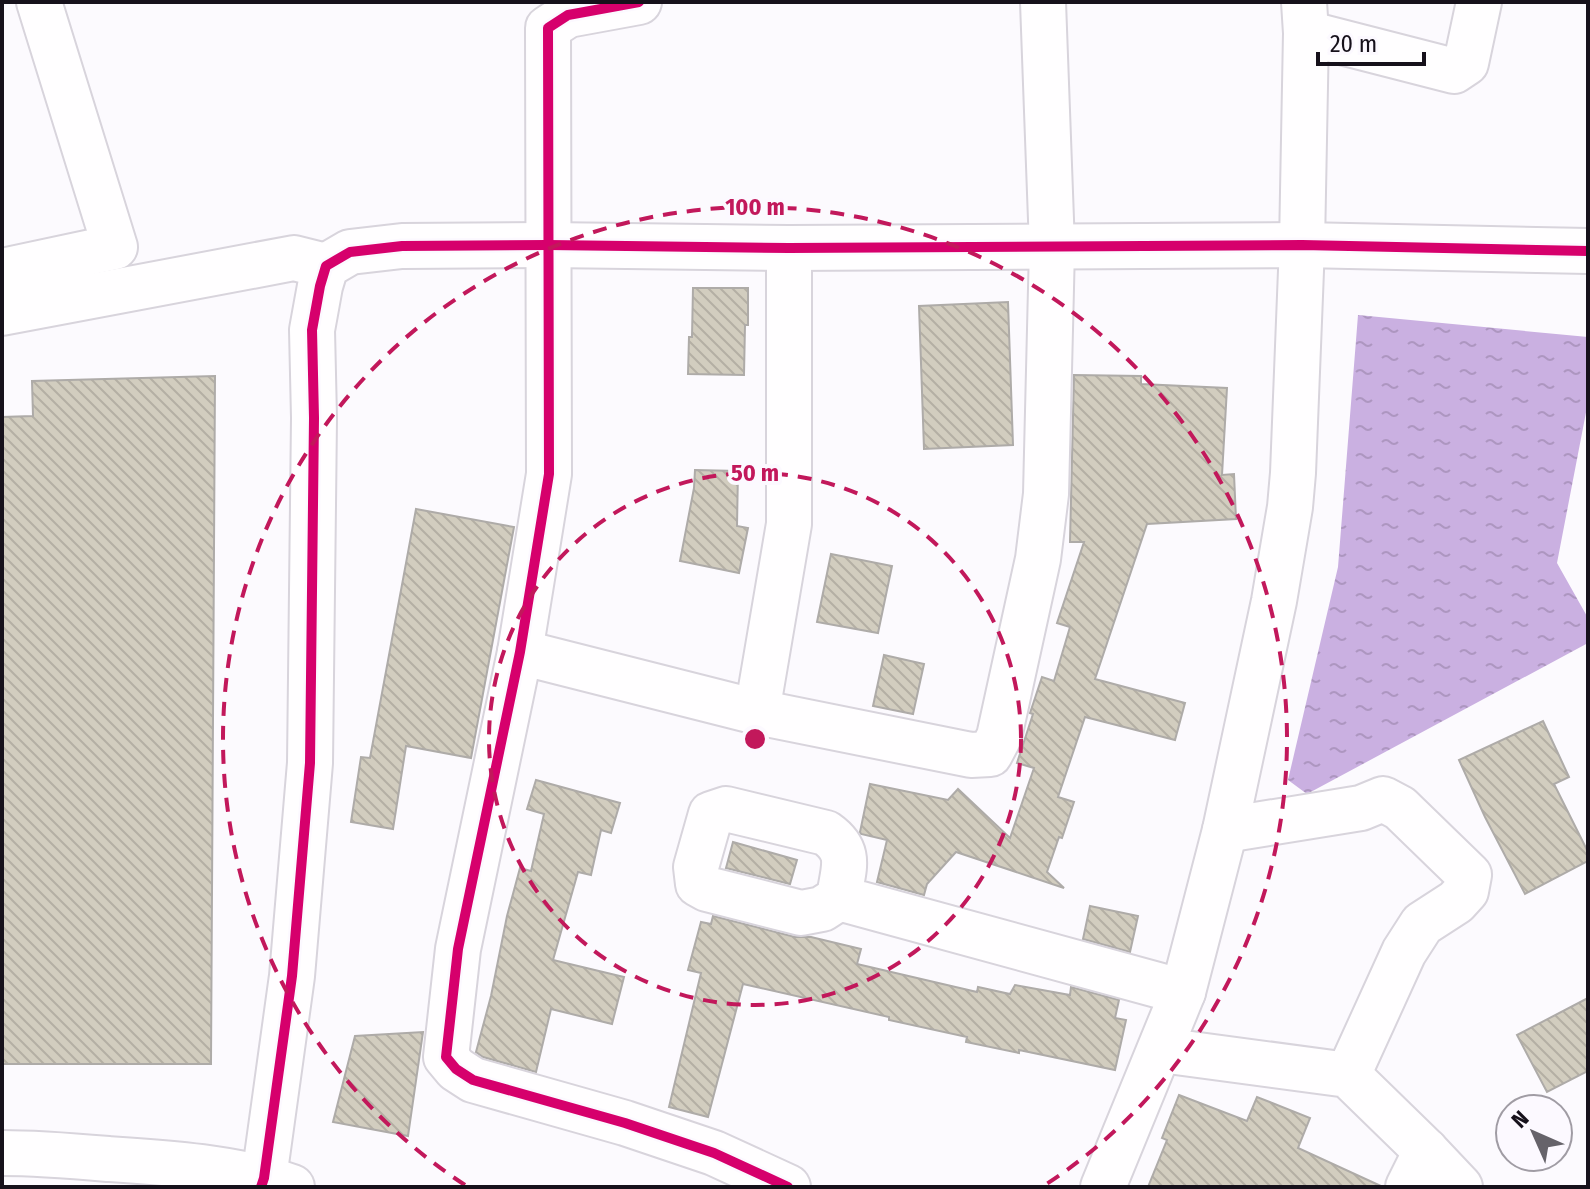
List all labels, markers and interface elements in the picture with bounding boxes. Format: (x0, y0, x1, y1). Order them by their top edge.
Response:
scale bar (1318, 16, 1424, 66)
text: 20 m (1330, 30, 1377, 58)
text: 100 m (725, 193, 785, 221)
text: 50 m (731, 459, 779, 487)
centre of rings (741, 725, 769, 753)
north arrow (1494, 1093, 1574, 1173)
text: N (1506, 1105, 1534, 1133)

